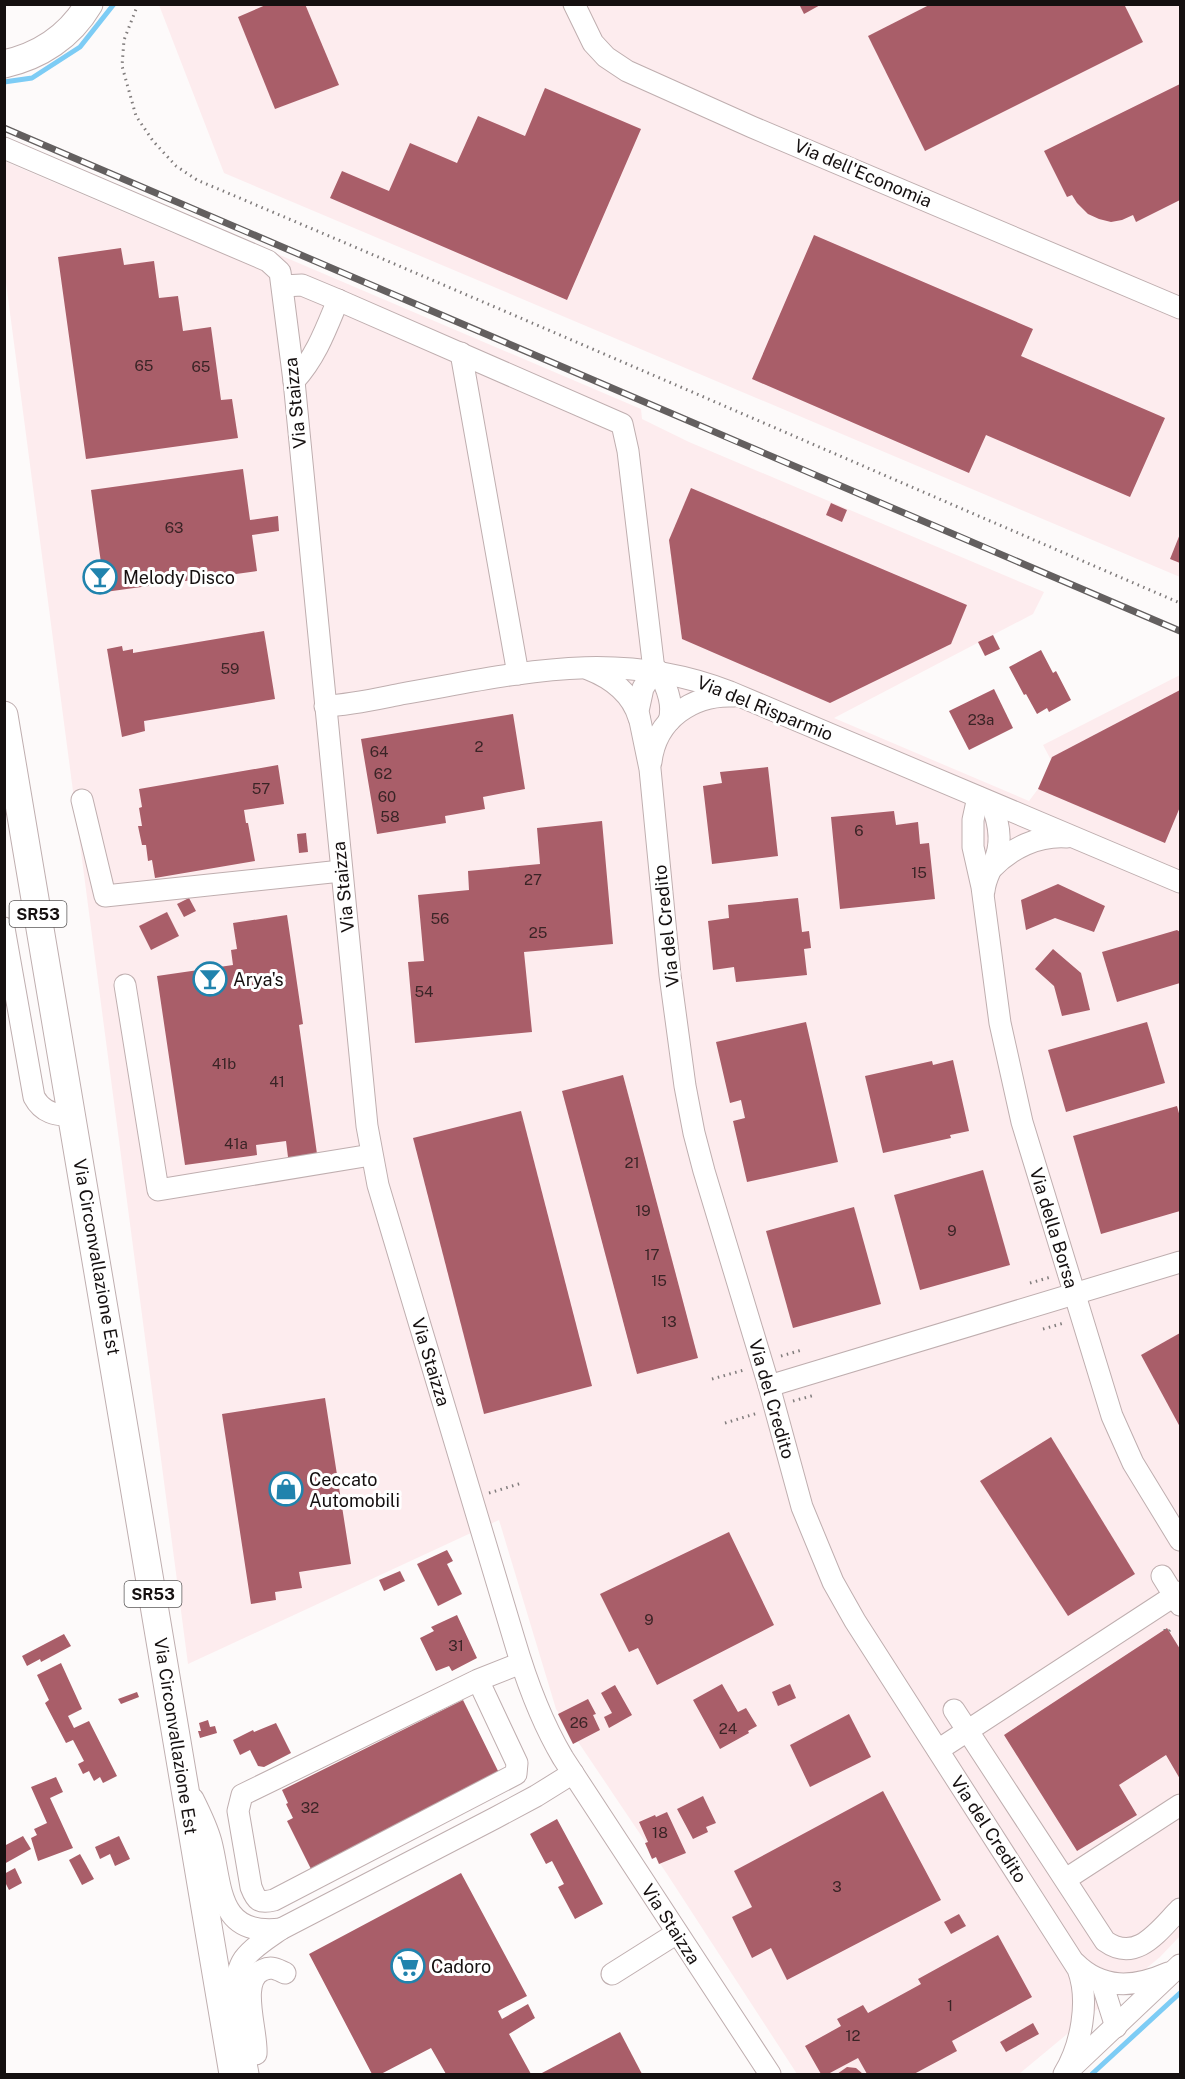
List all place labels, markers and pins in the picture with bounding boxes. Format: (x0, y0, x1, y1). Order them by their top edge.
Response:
bar icon: Melody Disco (82, 559, 118, 595)
place label: Melody Disco (123, 567, 235, 588)
bar icon: Arya's (192, 961, 228, 997)
place label: Arya's (233, 969, 284, 990)
place label: Ceccato Automobili (309, 1469, 400, 1511)
shop icon: Ceccato Automobili (268, 1471, 304, 1507)
supermarket icon: Cadoro (390, 1948, 426, 1984)
place label: Cadoro (431, 1956, 491, 1977)

